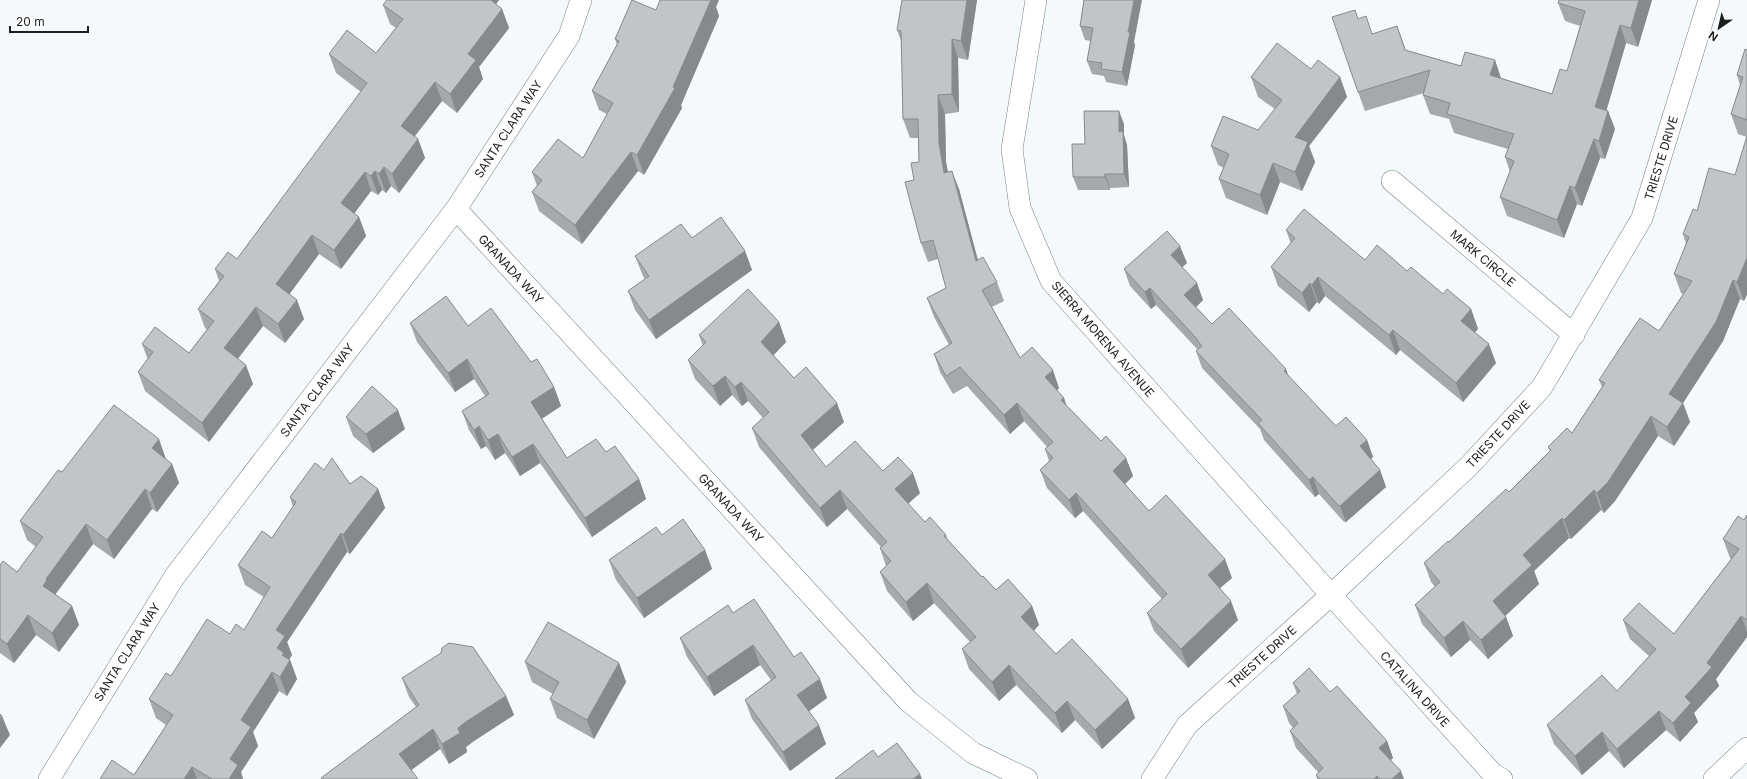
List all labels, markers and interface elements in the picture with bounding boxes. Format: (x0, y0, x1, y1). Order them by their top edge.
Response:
scale bar (10, 8, 88, 34)
north arrow (1699, 8, 1739, 48)
text: 20 m (16, 14, 45, 29)
text: N (1706, 28, 1721, 44)
street label: SANTA CLARA WAY (471, 77, 545, 181)
street label: TRIESTE DRIVE (1641, 114, 1681, 202)
street label: MARK CIRCLE (1447, 226, 1519, 290)
street label: GRANADA WAY (475, 231, 547, 307)
street label: SIERRA MORENA AVENUE (1048, 278, 1158, 400)
street label: SANTA CLARA WAY (277, 340, 357, 440)
street label: TRIESTE DRIVE (1463, 397, 1533, 471)
street label: GRANADA WAY (695, 470, 767, 546)
street label: SANTA CLARA WAY (91, 600, 163, 704)
street label: TRIESTE DRIVE (1225, 622, 1299, 692)
street label: CATALINA DRIVE (1377, 648, 1453, 730)

